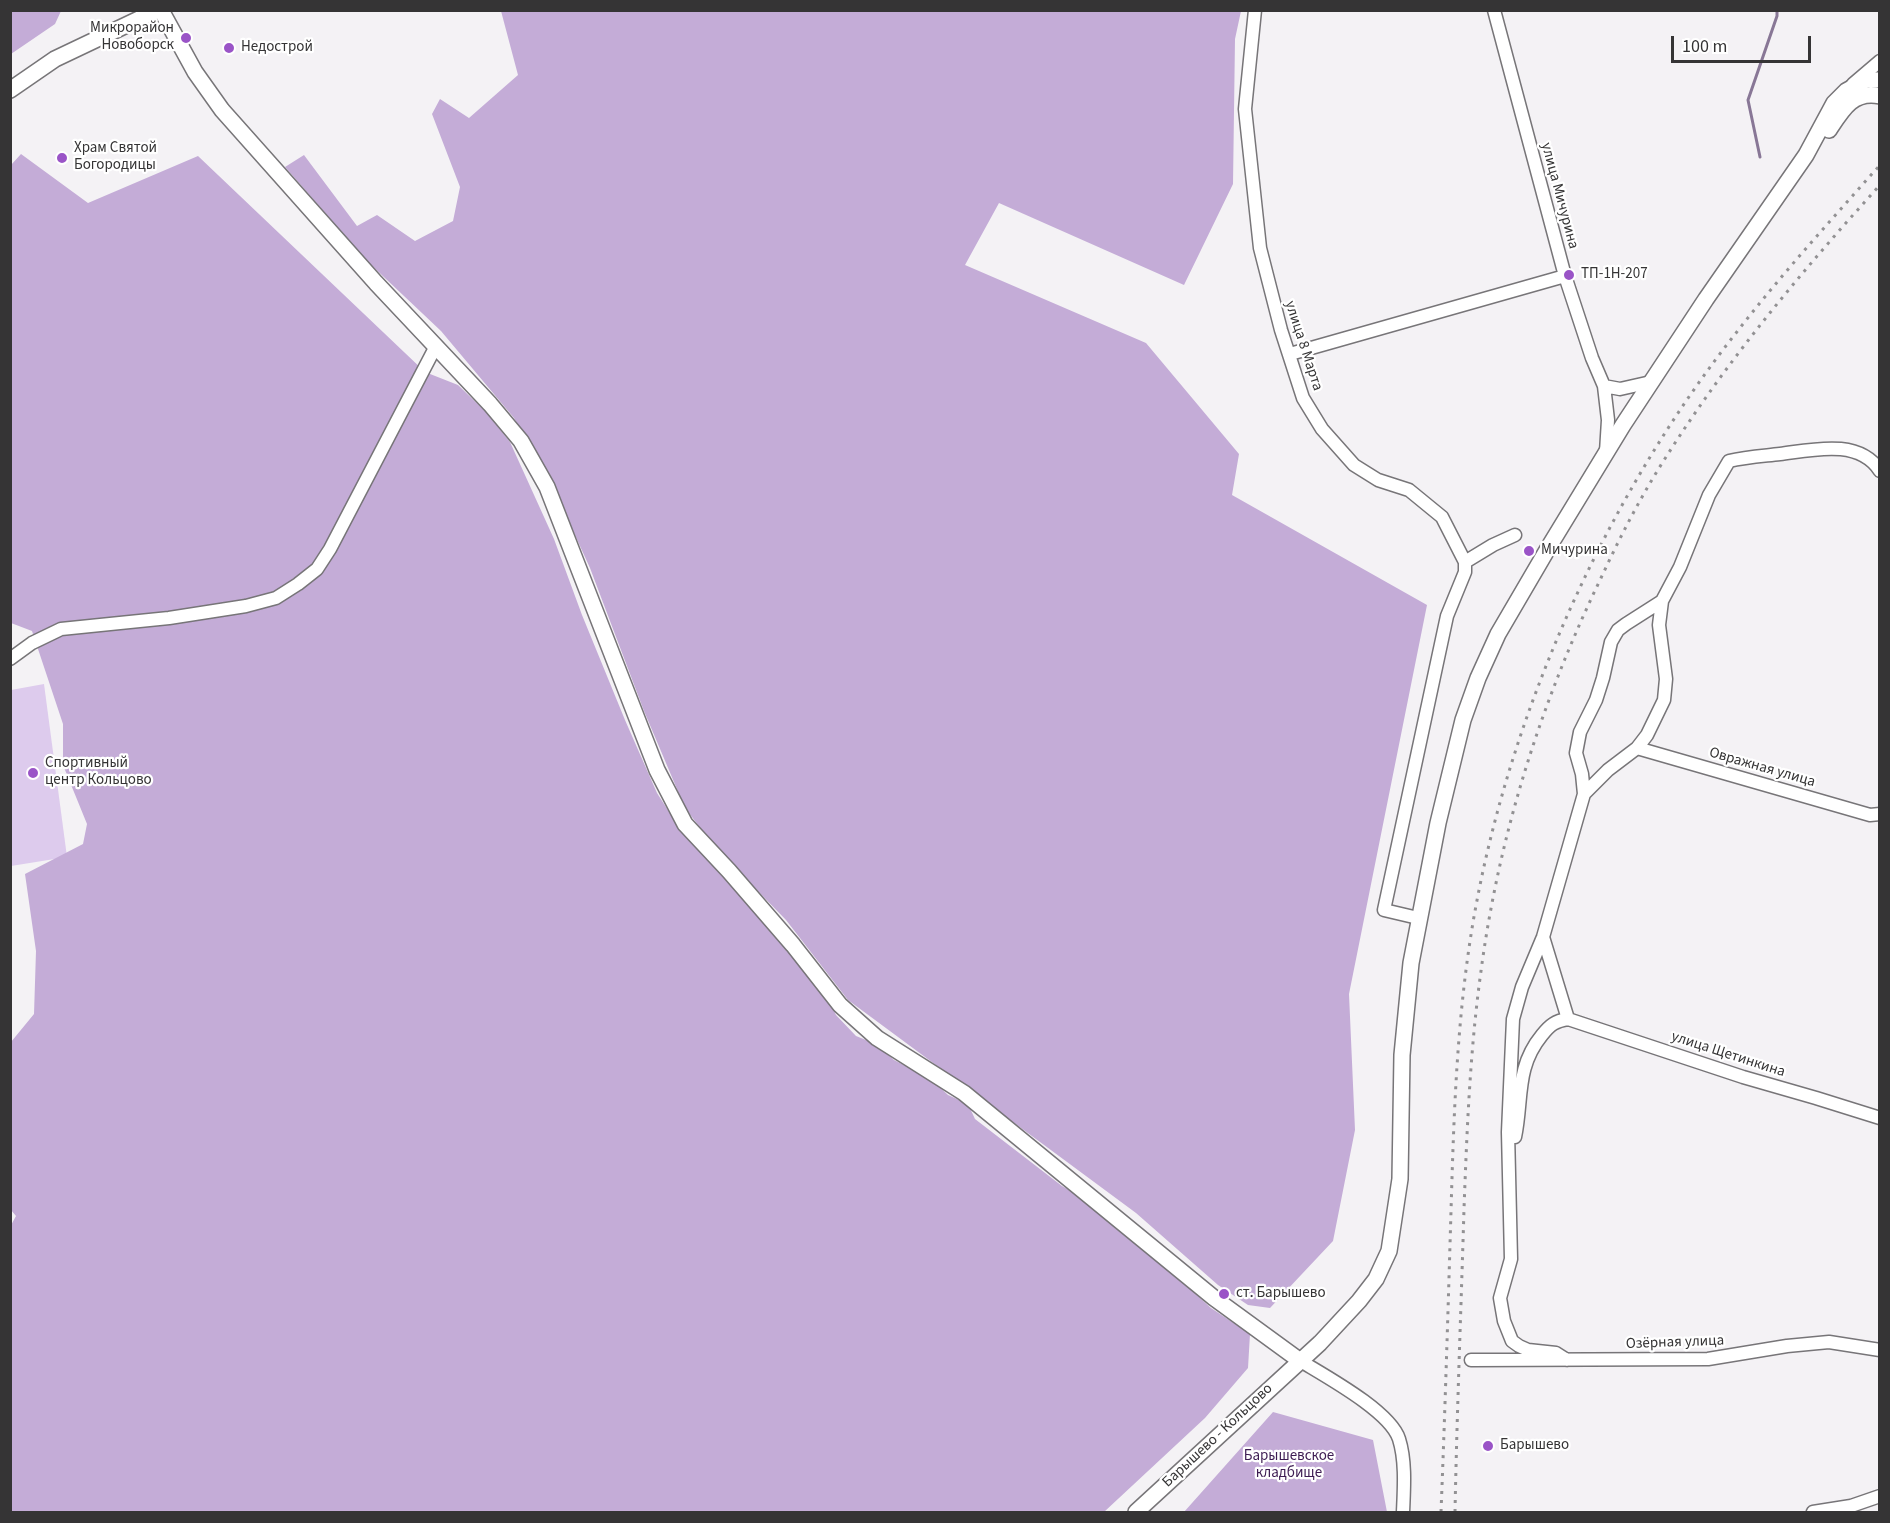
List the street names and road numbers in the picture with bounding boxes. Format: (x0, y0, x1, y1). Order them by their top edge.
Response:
street label: улица Мичурина (1536, 141, 1582, 251)
street label: улица 8 Марта (1280, 299, 1326, 393)
street label: Овражная улица (1707, 744, 1817, 792)
street label: улица Щетинкина (1669, 1028, 1787, 1082)
street label: Озёрная улица (1626, 1332, 1724, 1354)
street label: Барышево - Кольцово (1159, 1380, 1277, 1492)

